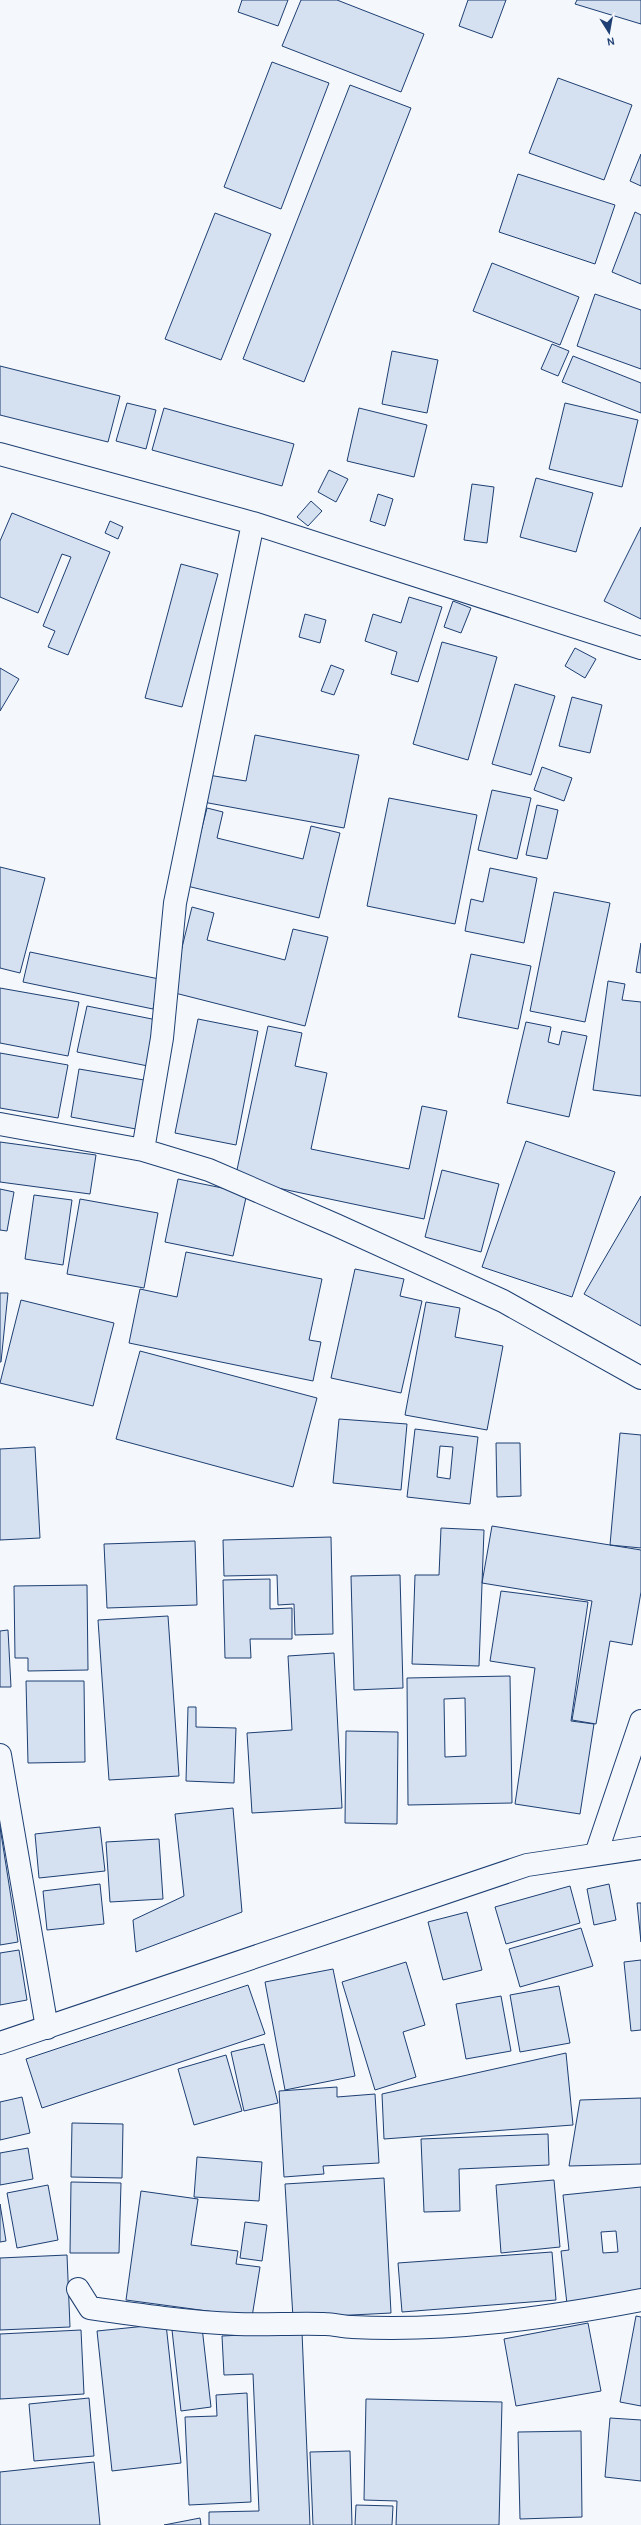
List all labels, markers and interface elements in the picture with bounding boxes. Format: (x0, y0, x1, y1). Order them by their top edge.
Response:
north arrow (589, 12, 629, 52)
text: N (606, 34, 616, 48)

